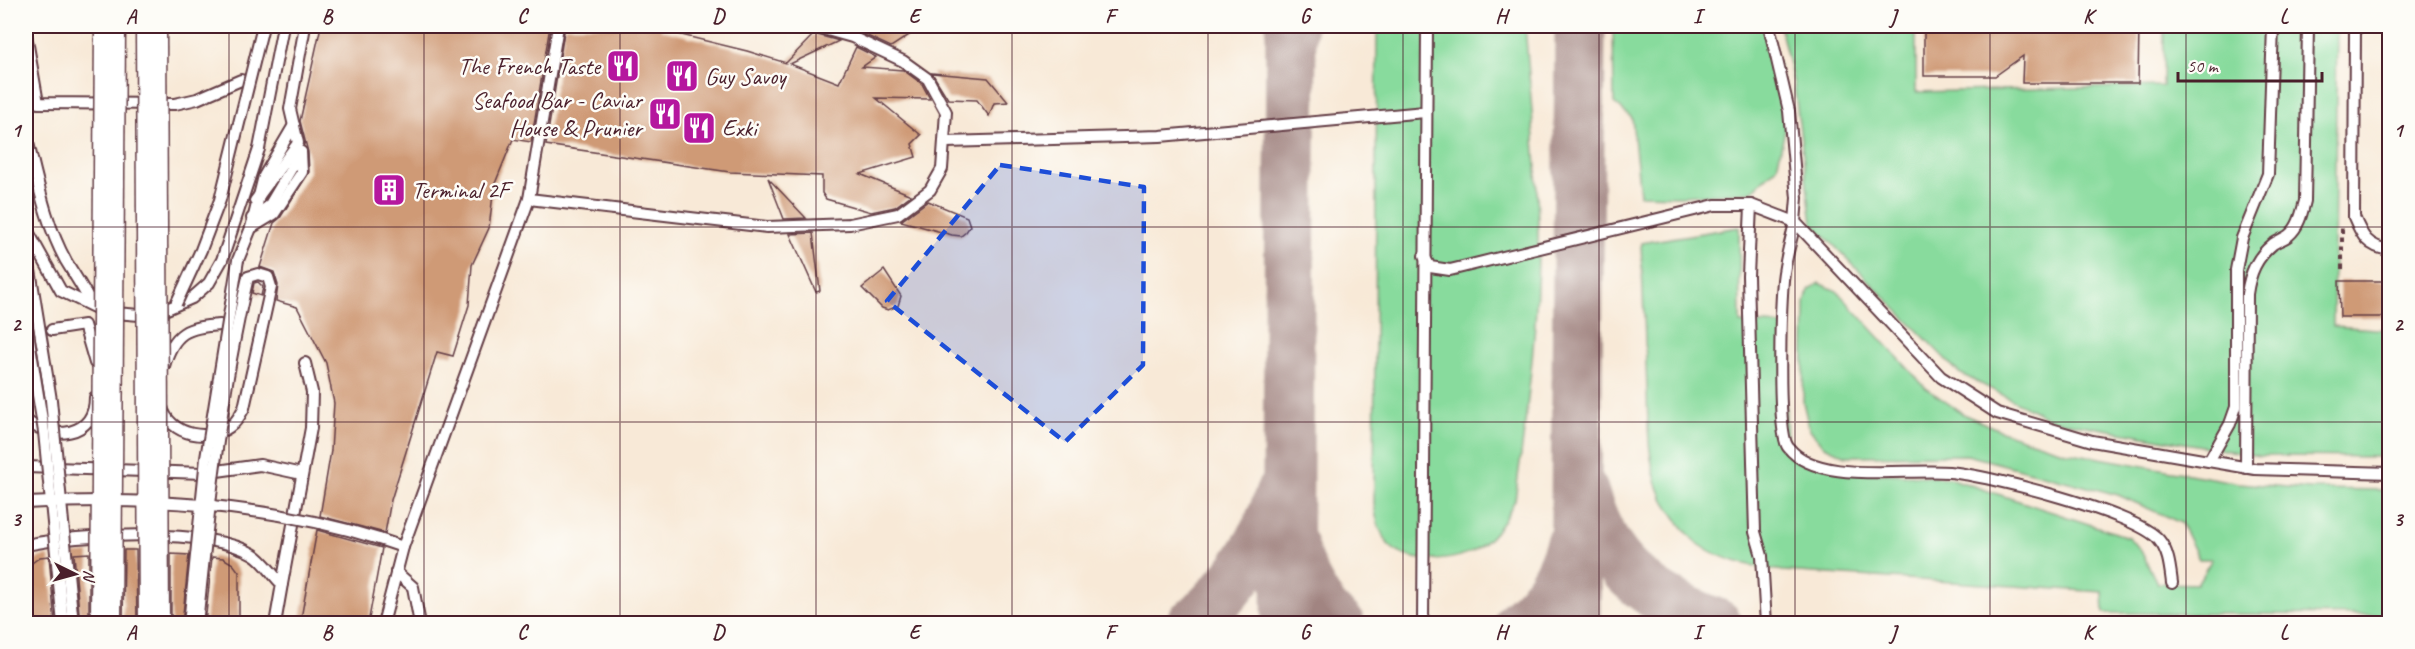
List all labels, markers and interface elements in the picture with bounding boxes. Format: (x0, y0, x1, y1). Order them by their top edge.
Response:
text: A (126, 4, 138, 29)
text: B (322, 4, 334, 29)
text: C (517, 4, 529, 29)
text: D (712, 4, 726, 29)
text: E (909, 4, 923, 29)
text: F (1105, 4, 1119, 29)
text: G (1300, 4, 1313, 29)
text: H (1495, 4, 1510, 29)
text: I (1693, 4, 1706, 29)
text: J (1888, 4, 1900, 29)
text: K (2083, 4, 2097, 29)
text: L (2280, 4, 2290, 29)
scale bar (2178, 45, 2322, 83)
restaurant icon: The French Taste (605, 48, 641, 84)
place label: The French Taste (458, 51, 602, 81)
text: 50 m (2187, 55, 2220, 77)
restaurant icon: Guy Savoy (664, 58, 700, 94)
place label: Guy Savoy (705, 61, 787, 91)
place label: Seafood Bar - Caviar House & Prunier (472, 85, 644, 143)
restaurant icon: Seafood Bar - Caviar House & Prunier (647, 96, 683, 132)
restaurant icon: Exki (681, 110, 717, 146)
place label: Exki (722, 113, 759, 143)
text: 1 (12, 118, 23, 143)
text: 1 (2394, 118, 2405, 143)
building icon: Terminal 2F (371, 172, 407, 208)
place label: Terminal 2F (412, 175, 514, 205)
text: 2 (12, 312, 23, 337)
text: 2 (2394, 312, 2405, 337)
text: 3 (12, 507, 23, 532)
text: 3 (2394, 507, 2405, 532)
north arrow (45, 544, 105, 604)
text: N (78, 569, 99, 584)
text: A (126, 620, 138, 645)
text: B (322, 620, 334, 645)
text: C (517, 620, 529, 645)
text: D (712, 620, 726, 645)
text: E (909, 620, 923, 645)
text: F (1105, 620, 1119, 645)
text: G (1300, 620, 1313, 645)
text: H (1495, 620, 1510, 645)
text: I (1693, 620, 1706, 645)
text: J (1888, 620, 1900, 645)
text: K (2083, 620, 2097, 645)
text: L (2280, 620, 2290, 645)

